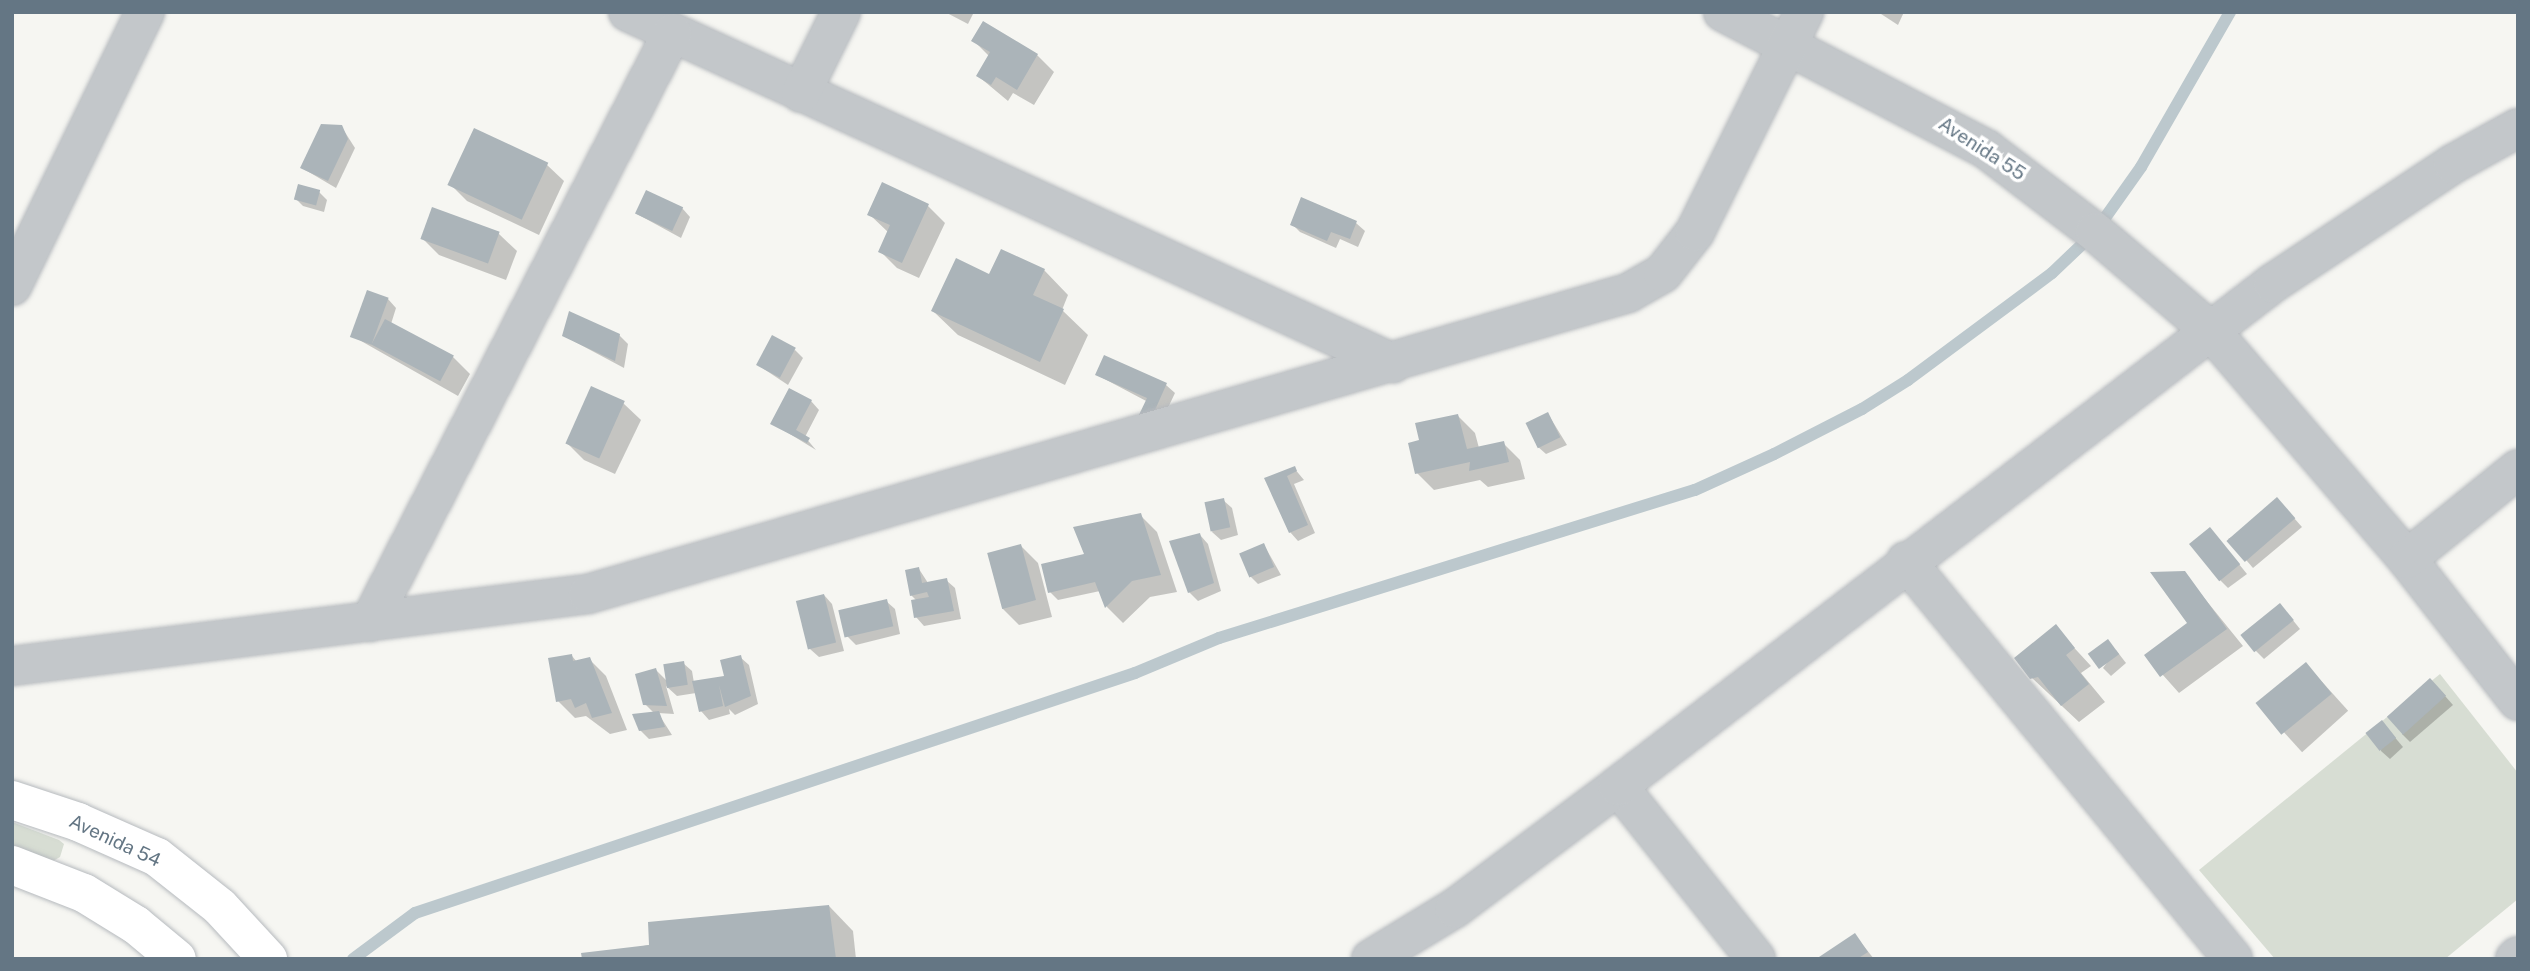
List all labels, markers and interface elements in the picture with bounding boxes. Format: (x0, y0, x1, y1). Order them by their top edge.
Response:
street label: Avenida 55 (1934, 112, 2030, 186)
street label: Avenida 54 (65, 810, 165, 872)

